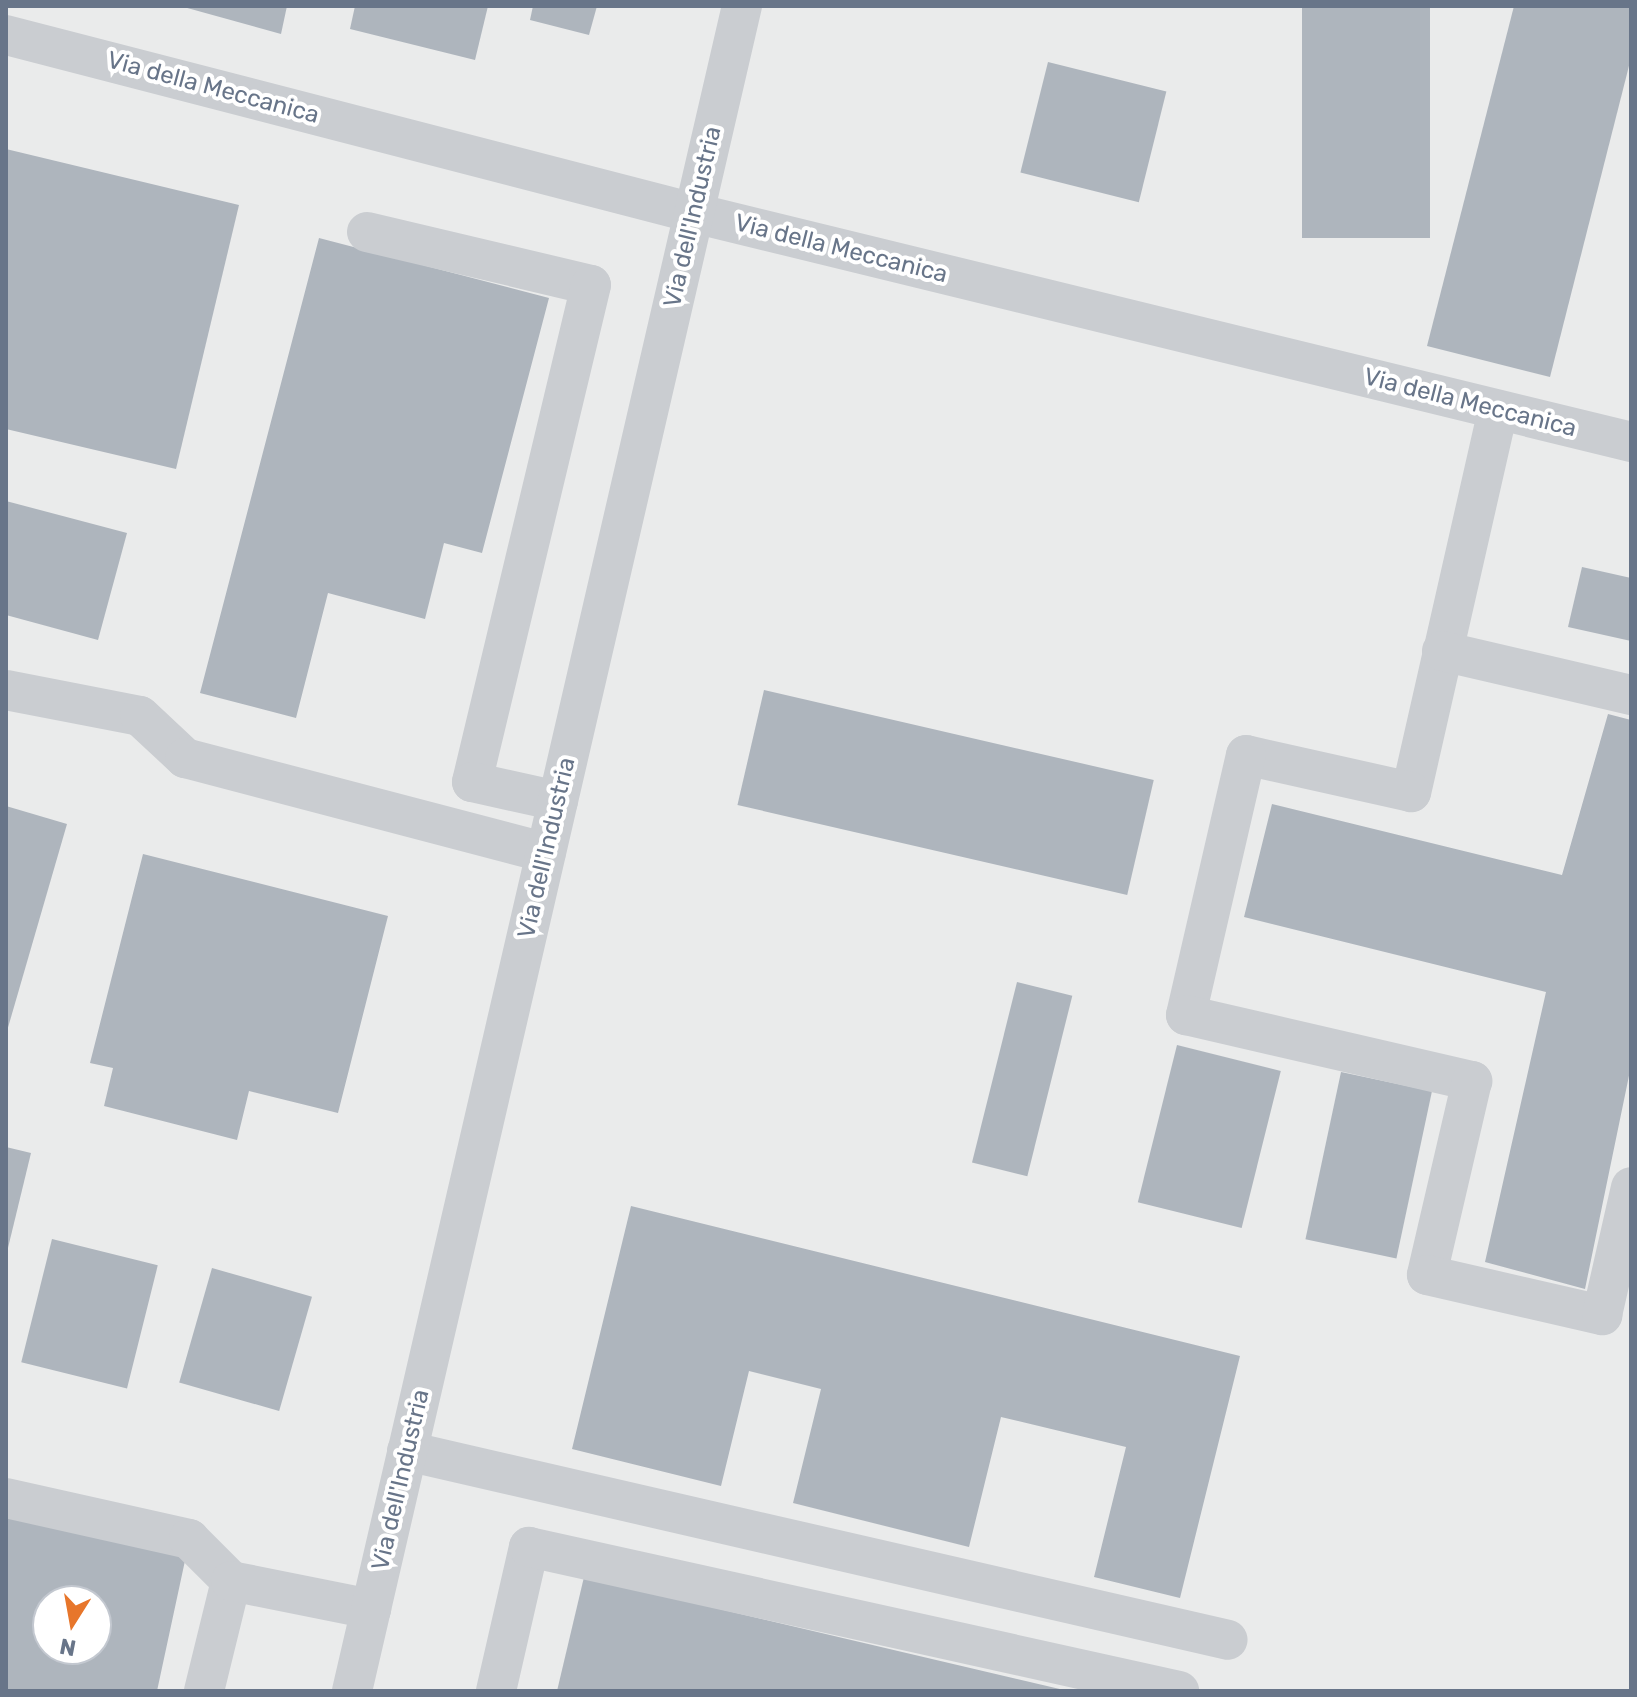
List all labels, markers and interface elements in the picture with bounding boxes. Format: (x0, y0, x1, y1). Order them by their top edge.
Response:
street label: Via della Meccanica (104, 46, 322, 130)
street label: Via dell'Industria (658, 124, 728, 310)
street label: Via della Meccanica (732, 209, 950, 289)
street label: Via della Meccanica (1361, 363, 1579, 443)
street label: Via dell'Industria (512, 755, 582, 941)
street label: Via dell'Industria (366, 1387, 436, 1573)
north arrow (32, 1585, 112, 1665)
text: N (57, 1632, 78, 1662)

